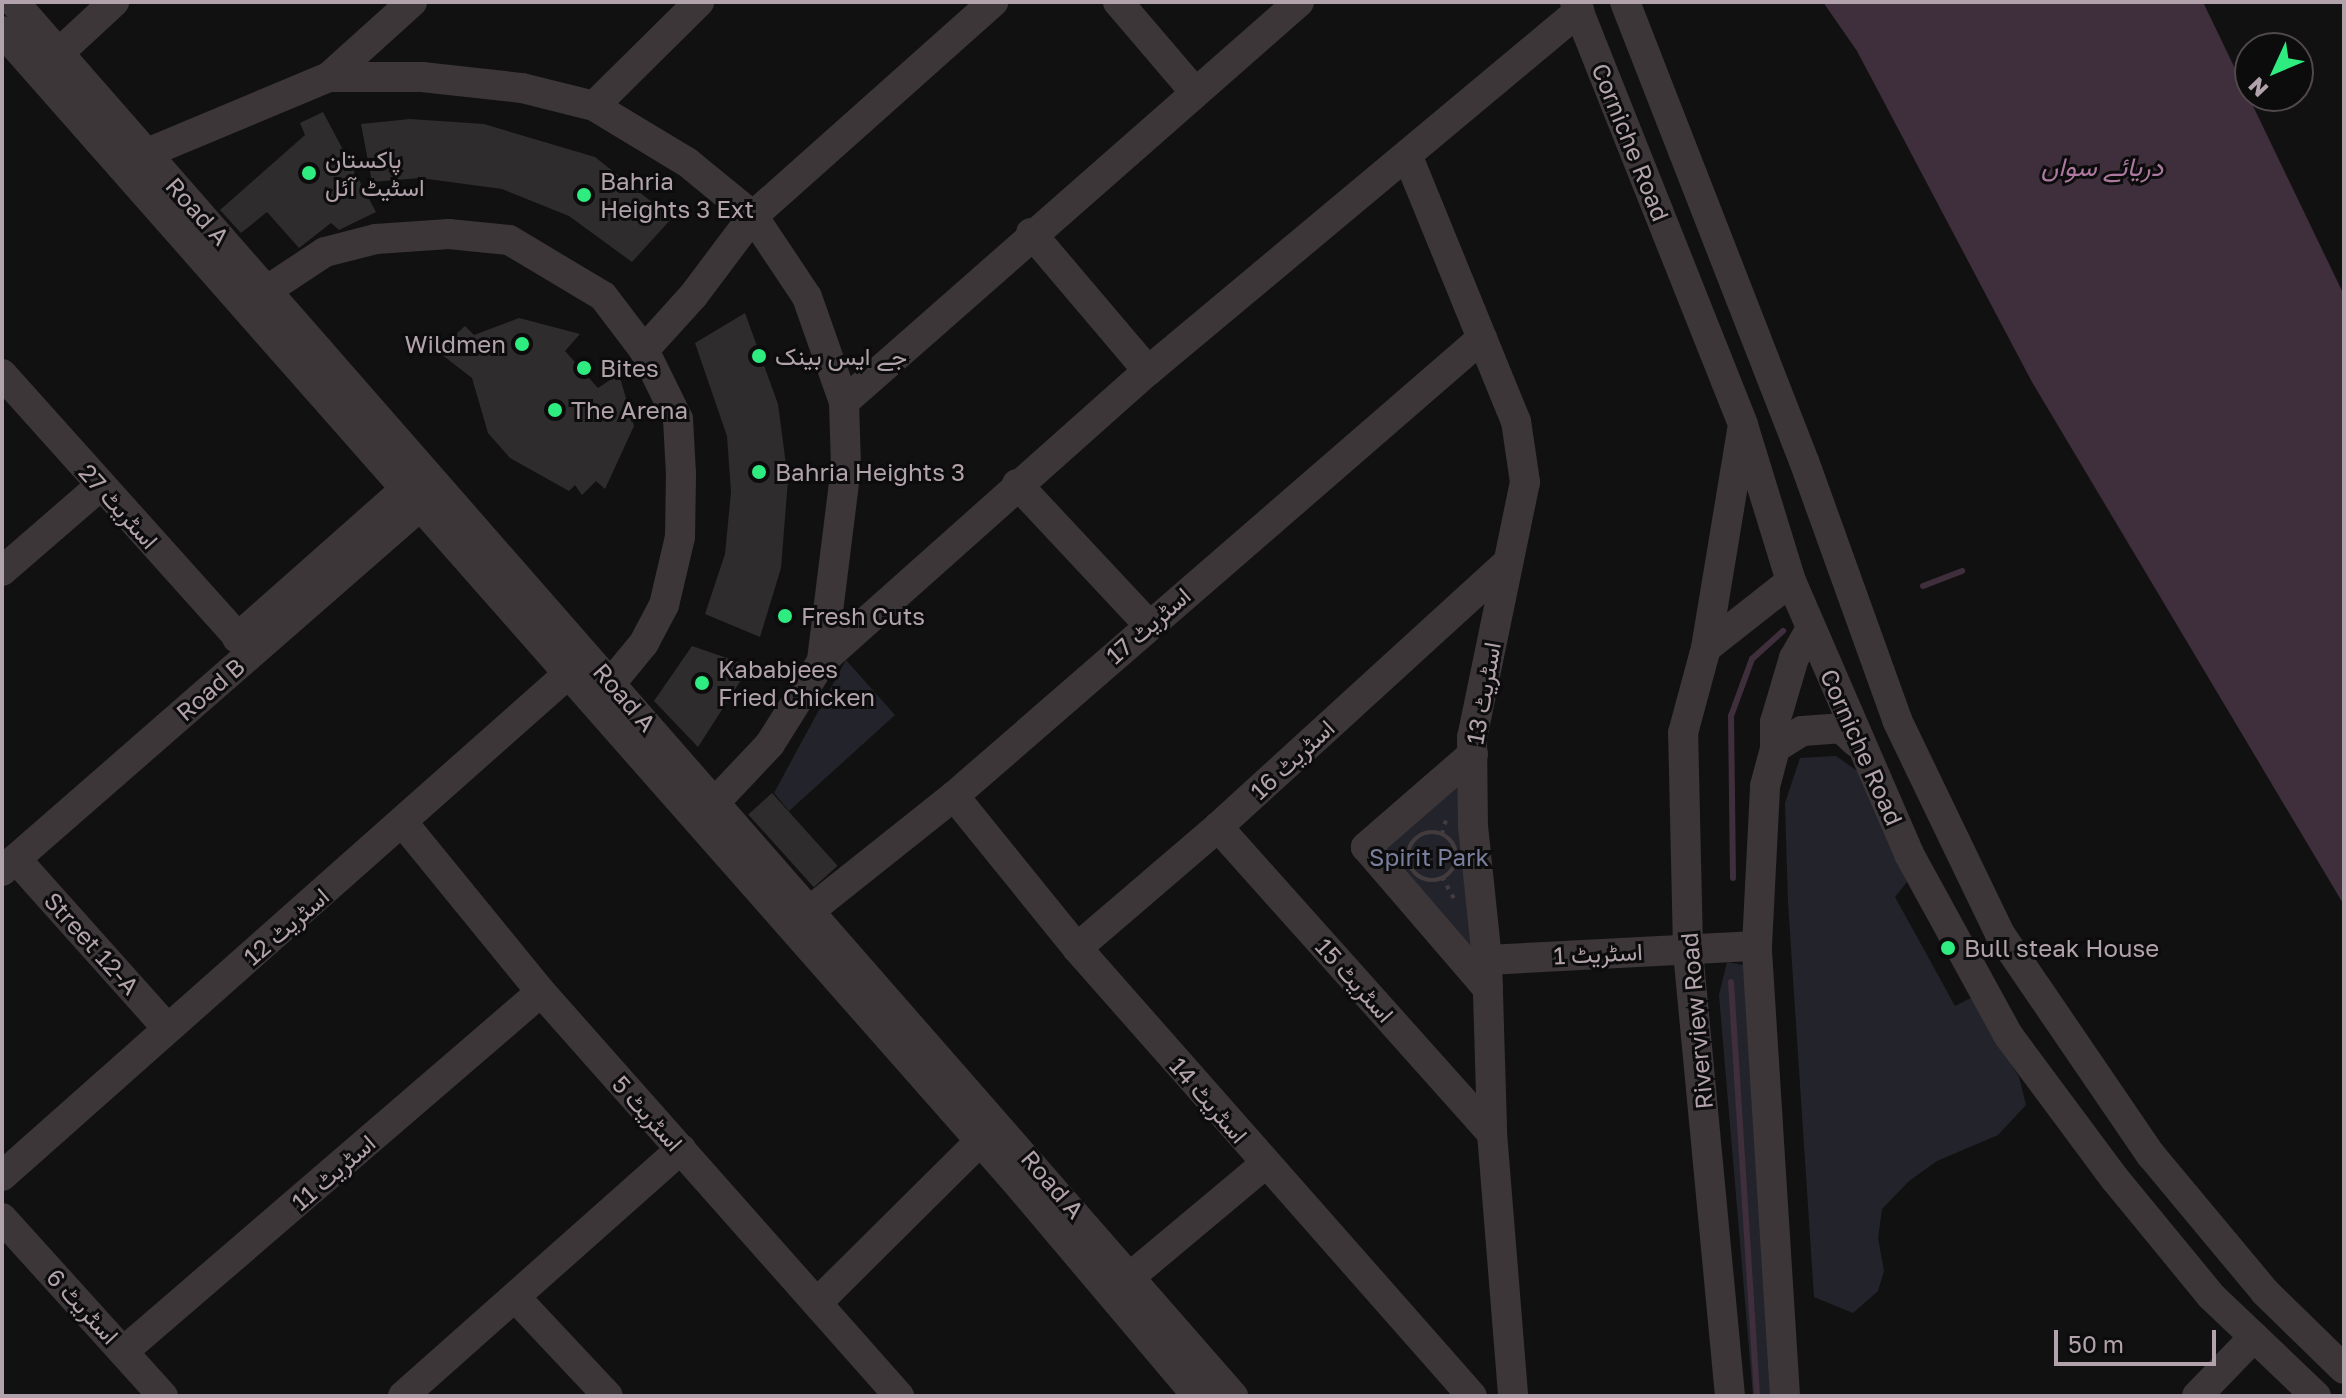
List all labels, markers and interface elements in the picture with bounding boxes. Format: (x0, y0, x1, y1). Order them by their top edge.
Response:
north arrow (2234, 32, 2314, 112)
street label: Corniche Road (1586, 59, 1676, 225)
text: N (2242, 72, 2273, 103)
place label: پاکستان اسٹیٹ آئل (325, 145, 425, 201)
water label: دریائے سواں (2041, 151, 2163, 183)
marker: پاکستان اسٹیٹ آئل (300, 164, 318, 182)
place label: Bahria Heights 3 Ext (600, 167, 754, 223)
street label: Road A (160, 171, 236, 251)
marker: Bahria Heights 3 Ext (575, 186, 593, 204)
place label: Wildmen (404, 330, 506, 358)
marker: Wildmen (513, 335, 531, 353)
place label: جے ایس بینک (775, 342, 907, 370)
marker: جے ایس بینک (750, 347, 768, 365)
place label: Bites (600, 354, 659, 382)
marker: Bites (575, 359, 593, 377)
place label: The Arena (571, 396, 688, 424)
marker: The Arena (546, 401, 564, 419)
street label: اسٹریٹ 27 (73, 458, 165, 554)
place label: Bahria Heights 3 (775, 458, 965, 486)
marker: Bahria Heights 3 (750, 463, 768, 481)
street label: اسٹریٹ 17 (1100, 581, 1196, 669)
place label: Fresh Cuts (801, 602, 925, 630)
marker: Fresh Cuts (776, 607, 794, 625)
street label: اسٹریٹ 13 (1460, 640, 1506, 746)
street label: Road B (170, 652, 250, 726)
place label: Kababjees Fried Chicken (718, 655, 875, 711)
street label: Road A (588, 657, 662, 737)
street label: Corniche Road (1815, 664, 1909, 830)
marker: Kababjees Fried Chicken (693, 674, 711, 692)
street label: اسٹریٹ 16 (1244, 713, 1340, 805)
park label: Spirit Park (1369, 843, 1489, 871)
street label: اسٹریٹ 12 (238, 881, 334, 971)
street label: Street 12-A (39, 886, 145, 1000)
street label: Riverview Road (1674, 931, 1718, 1111)
street label: اسٹریٹ 15 (1310, 932, 1400, 1028)
place label: Bull steak House (1964, 934, 2159, 962)
street label: اسٹریٹ 1 (1553, 936, 1643, 970)
marker: Bull steak House (1939, 939, 1957, 957)
street label: اسٹریٹ 14 (1164, 1051, 1254, 1149)
street label: اسٹریٹ 5 (607, 1069, 689, 1157)
street label: اسٹریٹ 11 (285, 1128, 381, 1216)
street label: Road A (1016, 1144, 1090, 1224)
street label: اسٹریٹ 6 (41, 1262, 125, 1350)
scale bar (2058, 1314, 2220, 1364)
text: 50 m (2068, 1329, 2124, 1358)

